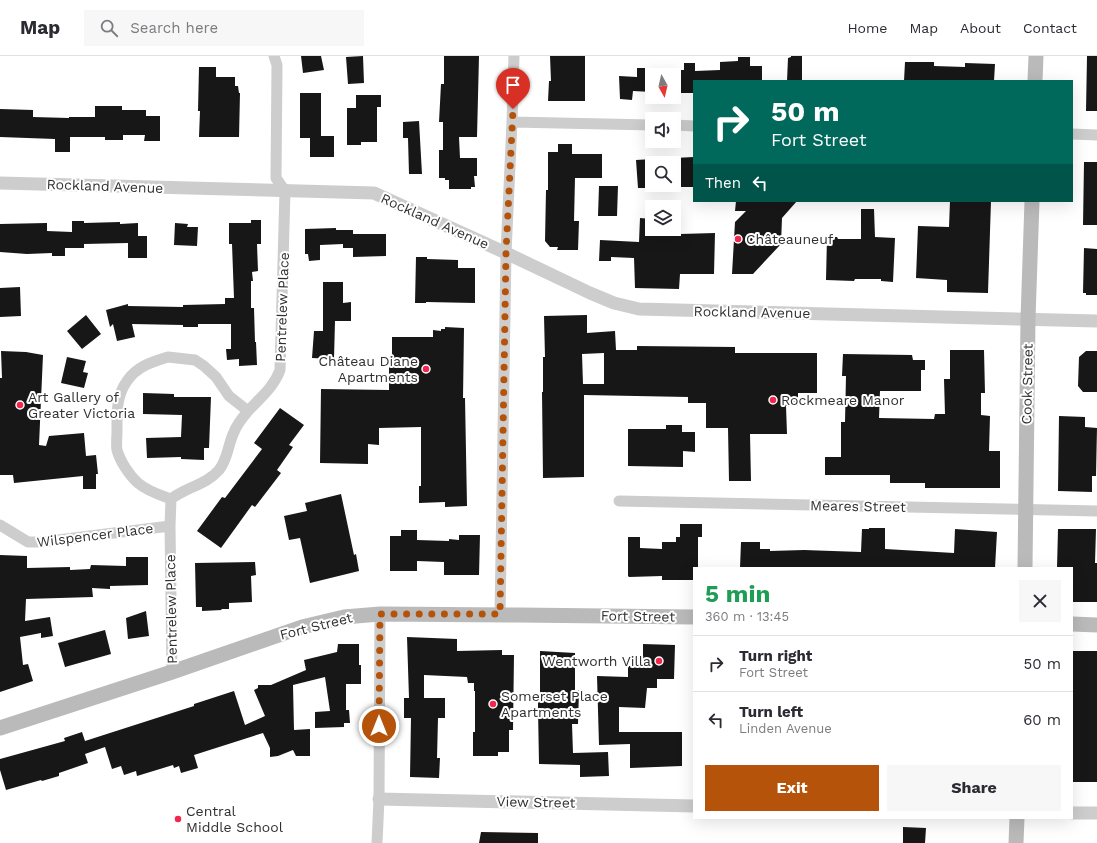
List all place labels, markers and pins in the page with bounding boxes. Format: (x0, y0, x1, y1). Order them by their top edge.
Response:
pin (496, 68, 530, 109)
place label: Châteauneuf (746, 231, 834, 247)
marker: Châteauneuf (733, 234, 743, 244)
place label: Château Diane Apartments (318, 353, 418, 385)
marker: Château Diane Apartments (421, 364, 431, 374)
place label: Art Gallery of Greater Victoria (28, 389, 135, 421)
place label: Rockmeare Manor (781, 392, 905, 408)
marker: Rockmeare Manor (768, 395, 778, 405)
marker: Art Gallery of Greater Victoria (15, 400, 25, 410)
place label: Wentworth Villa (542, 653, 651, 669)
marker: Wentworth Villa (654, 656, 664, 666)
place label: Somerset Place Apartments (501, 688, 608, 720)
marker: Somerset Place Apartments (488, 699, 498, 709)
place label: Central Middle School (186, 803, 284, 835)
marker: Central Middle School (173, 814, 183, 824)

